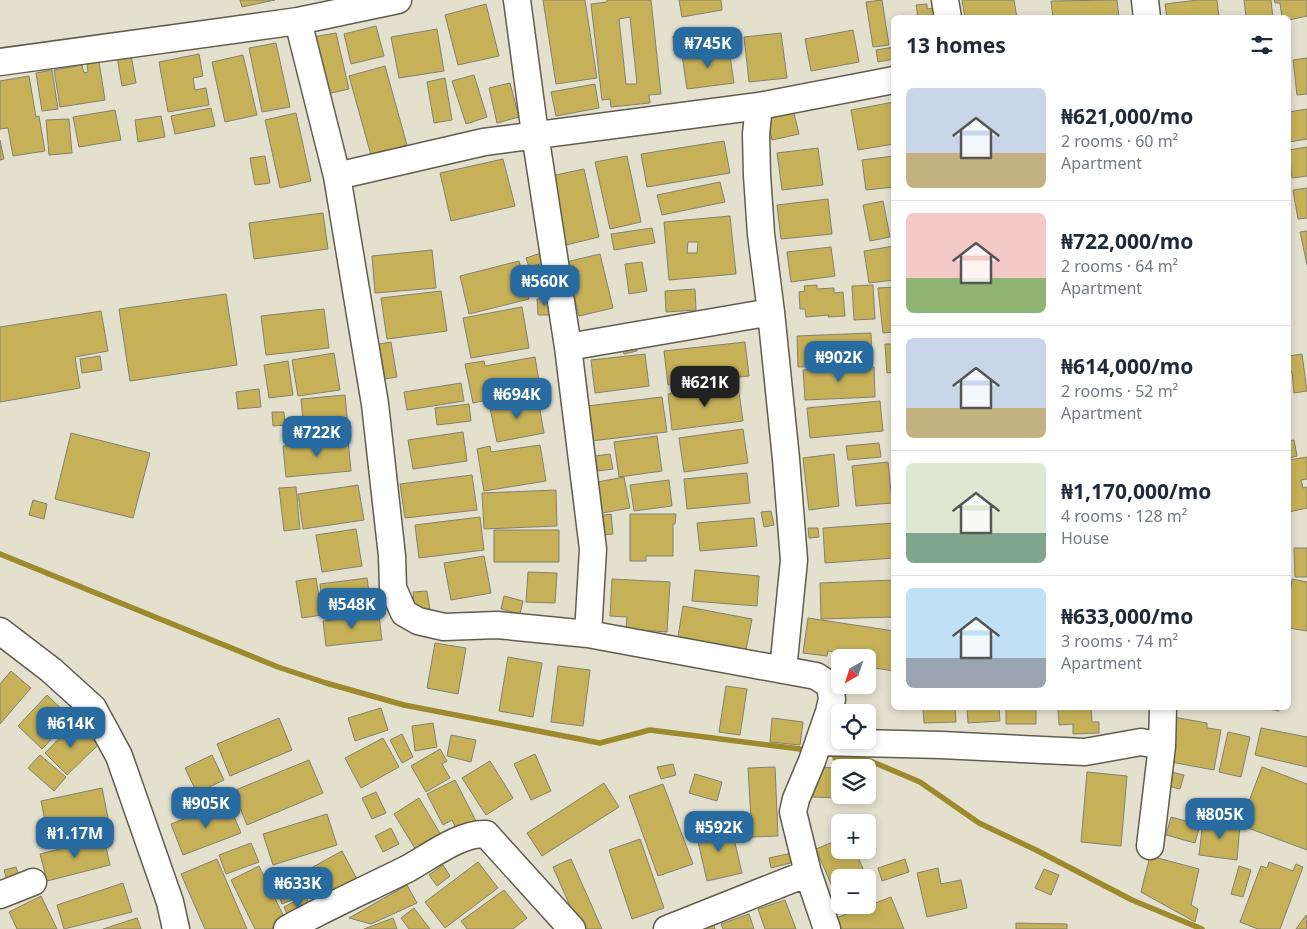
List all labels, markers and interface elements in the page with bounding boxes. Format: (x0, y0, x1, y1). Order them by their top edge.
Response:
pin: ₦745K (673, 27, 743, 69)
text: 13 homes (906, 31, 1006, 59)
icon: filters (1248, 31, 1276, 59)
text: ₦745K (684, 32, 732, 54)
text: ₦621,000/mo (1061, 102, 1193, 130)
icon: home (946, 108, 1006, 168)
text: 2 rooms · 60 m² (1061, 130, 1178, 152)
text: Apartment (1061, 152, 1142, 174)
text: ₦722,000/mo (1061, 227, 1193, 255)
icon: home (946, 233, 1006, 293)
text: 2 rooms · 64 m² (1061, 255, 1178, 277)
pin: ₦560K (510, 264, 580, 307)
text: ₦560K (521, 270, 569, 292)
text: Apartment (1061, 277, 1142, 299)
pin: ₦902K (804, 340, 874, 383)
text: ₦902K (815, 346, 863, 368)
text: ₦614,000/mo (1061, 352, 1193, 380)
icon: home (946, 358, 1006, 418)
pin: ₦621K (670, 366, 740, 408)
text: ₦621K (681, 371, 729, 393)
pin: ₦694K (482, 378, 552, 420)
text: 2 rooms · 52 m² (1061, 380, 1178, 402)
text: ₦694K (493, 383, 541, 405)
text: Apartment (1061, 402, 1142, 424)
pin: ₦722K (282, 416, 352, 458)
text: ₦722K (293, 421, 341, 443)
text: ₦1,170,000/mo (1061, 477, 1211, 505)
icon: home (946, 483, 1006, 543)
text: 4 rooms · 128 m² (1061, 505, 1187, 527)
text: House (1061, 527, 1109, 549)
pin: ₦548K (317, 588, 387, 630)
text: ₦548K (328, 593, 376, 615)
text: ₦633,000/mo (1061, 602, 1193, 630)
icon: home (946, 608, 1006, 668)
text: 3 rooms · 74 m² (1061, 630, 1178, 652)
north arrow (831, 649, 876, 694)
map controls (831, 649, 876, 914)
text: Apartment (1061, 652, 1142, 674)
button: locate (831, 704, 876, 749)
pin: ₦614K (36, 706, 106, 749)
text: ₦614K (47, 712, 95, 734)
button: layers (831, 759, 876, 804)
pin: ₦905K (171, 786, 241, 829)
text: ₦905K (182, 792, 230, 814)
pin: ₦805K (1185, 798, 1255, 840)
text: ₦805K (1196, 803, 1244, 825)
pin: ₦592K (684, 810, 754, 853)
button: + (831, 814, 876, 859)
pin: ₦1.17M (34, 816, 116, 859)
text: ₦592K (695, 816, 743, 838)
text: ₦1.17M (47, 822, 103, 844)
pin: ₦633K (263, 866, 333, 909)
button: − (831, 869, 876, 914)
text: ₦633K (274, 872, 322, 894)

